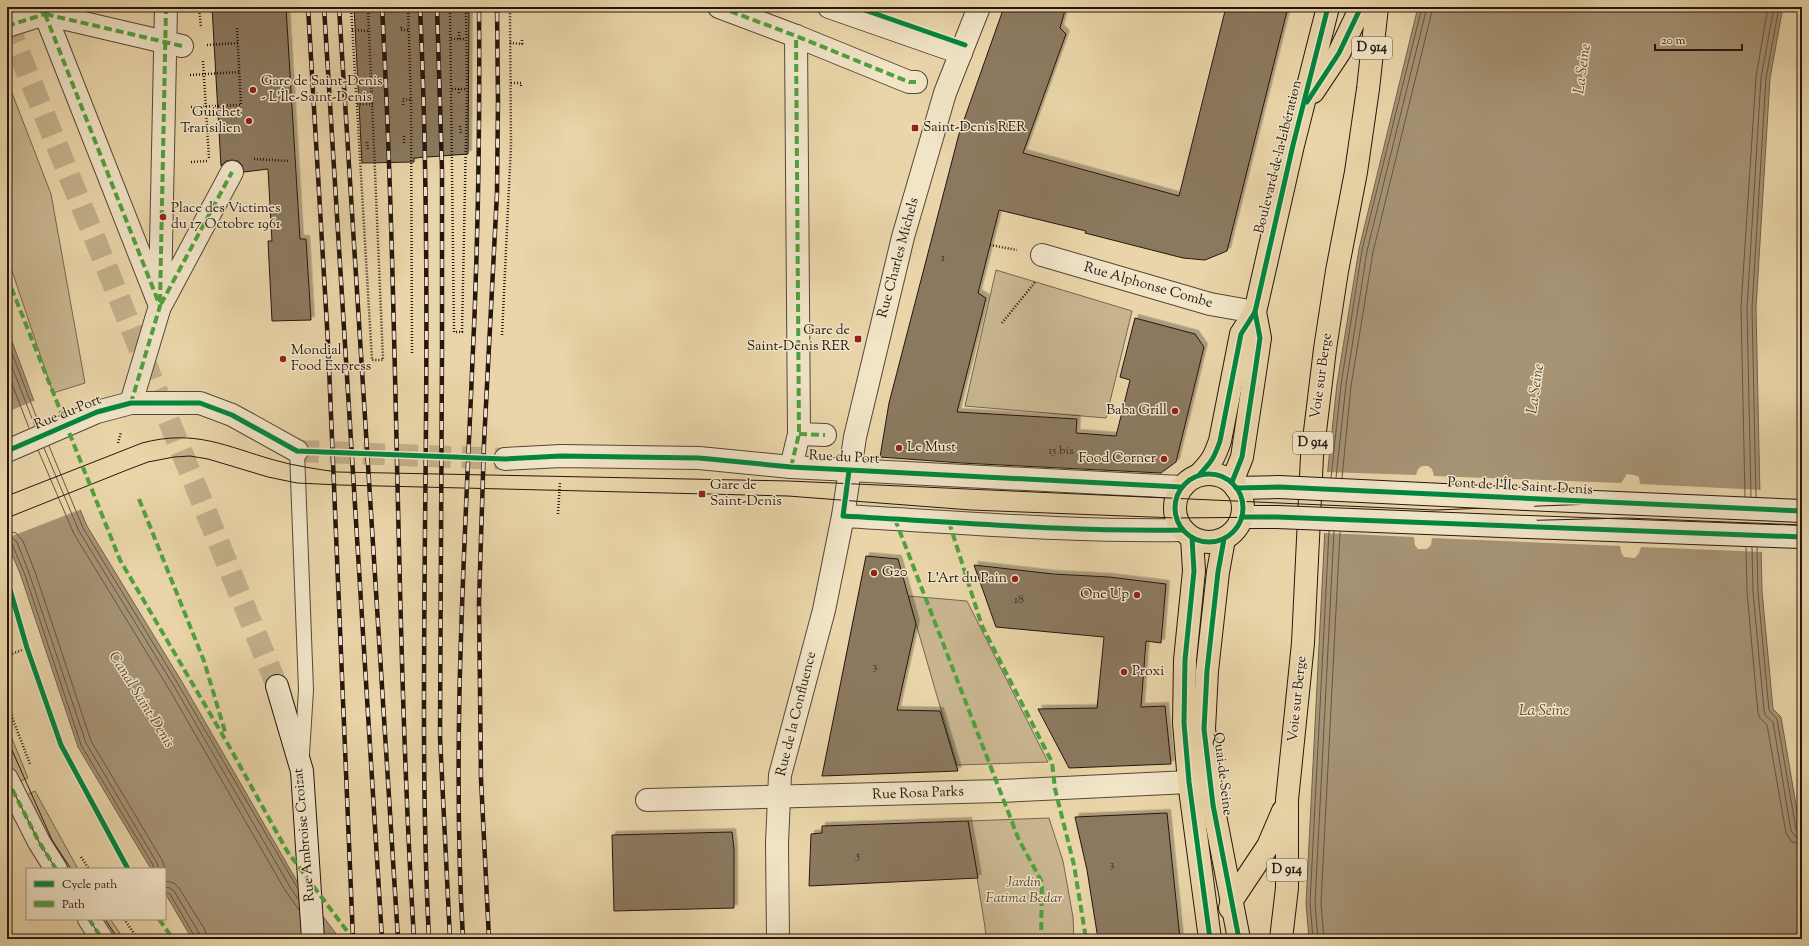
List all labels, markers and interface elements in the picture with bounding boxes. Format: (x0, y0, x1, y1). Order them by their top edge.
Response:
scale bar (1655, 26, 1742, 52)
text: 20 m (1661, 32, 1686, 50)
road number: D 914 (1352, 37, 1392, 59)
water label: La Seine (1569, 42, 1597, 96)
place label: Gare de Saint-Denis - L'Île-Saint-Denis (261, 72, 383, 108)
street label: Boulevard de la Libération (1250, 78, 1308, 236)
marker: Gare de Saint-Denis - L'Île-Saint-Denis (248, 85, 258, 95)
place label: Guichet Transilien (180, 103, 241, 139)
marker: Guichet Transilien (244, 116, 254, 126)
place label: Saint-Denis RER (923, 118, 1026, 138)
marker: Saint-Denis RER (910, 123, 920, 133)
street label: Rue Charles Michels (873, 196, 925, 320)
place label: Place des Victimes du 17 Octobre 1961 (171, 199, 281, 235)
marker: Place des Victimes du 17 Octobre 1961 (158, 212, 168, 222)
house number: 1 (941, 249, 945, 267)
street label: Rue Alphonse Combe (1081, 258, 1215, 314)
place label: Gare de Saint-Denis RER (747, 321, 850, 357)
street label: Voie sur Berge (1306, 332, 1338, 420)
marker: Gare de Saint-Denis RER (853, 334, 863, 344)
place label: Mondial Food Express (291, 341, 371, 377)
marker: Mondial Food Express (278, 354, 288, 364)
water label: La Seine (1522, 362, 1550, 416)
street label: Rue du Port (31, 390, 105, 436)
place label: Baba Grill (1106, 401, 1167, 421)
marker: Baba Grill (1170, 406, 1180, 416)
road number: D 914 (1293, 432, 1333, 454)
place label: Le Must (907, 438, 956, 458)
house number: 15 bis (1048, 442, 1074, 460)
marker: Le Must (894, 443, 904, 453)
street label: Rue du Port (808, 446, 880, 470)
place label: Food Corner (1079, 449, 1157, 469)
marker: Food Corner (1159, 454, 1169, 464)
street label: Pont de l'Île Saint-Denis (1447, 473, 1593, 501)
place label: Gare de Saint-Denis (710, 476, 782, 512)
marker: Gare de Saint-Denis (697, 489, 707, 499)
place label: G20 (882, 563, 907, 583)
marker: G20 (869, 568, 879, 578)
place label: L'Art du Pain (928, 569, 1007, 589)
marker: L'Art du Pain (1010, 574, 1020, 584)
place label: One Up (1080, 585, 1129, 605)
marker: One Up (1132, 590, 1142, 600)
house number: 18 (1014, 591, 1024, 609)
water label: Canal Saint-Denis (103, 648, 179, 752)
street label: Rue de la Confluence (772, 650, 822, 778)
street label: Voie sur Berge (1284, 655, 1312, 743)
house number: 3 (873, 658, 878, 676)
place label: Proxi (1132, 662, 1164, 682)
marker: Proxi (1119, 667, 1129, 677)
water label: La Seine (1519, 701, 1569, 722)
street label: Quai de Seine (1207, 731, 1237, 817)
street label: Rue Ambroise Croizat (289, 767, 321, 903)
street label: Rue Rosa Parks (872, 782, 964, 806)
house number: 5 (855, 847, 860, 865)
house number: 3 (1110, 856, 1115, 874)
road number: D 914 (1267, 859, 1307, 881)
legend (26, 868, 166, 920)
park label: Jardin Fatima Bedar (986, 873, 1062, 909)
text: Cycle path (62, 876, 117, 894)
text: Path (62, 896, 85, 914)

